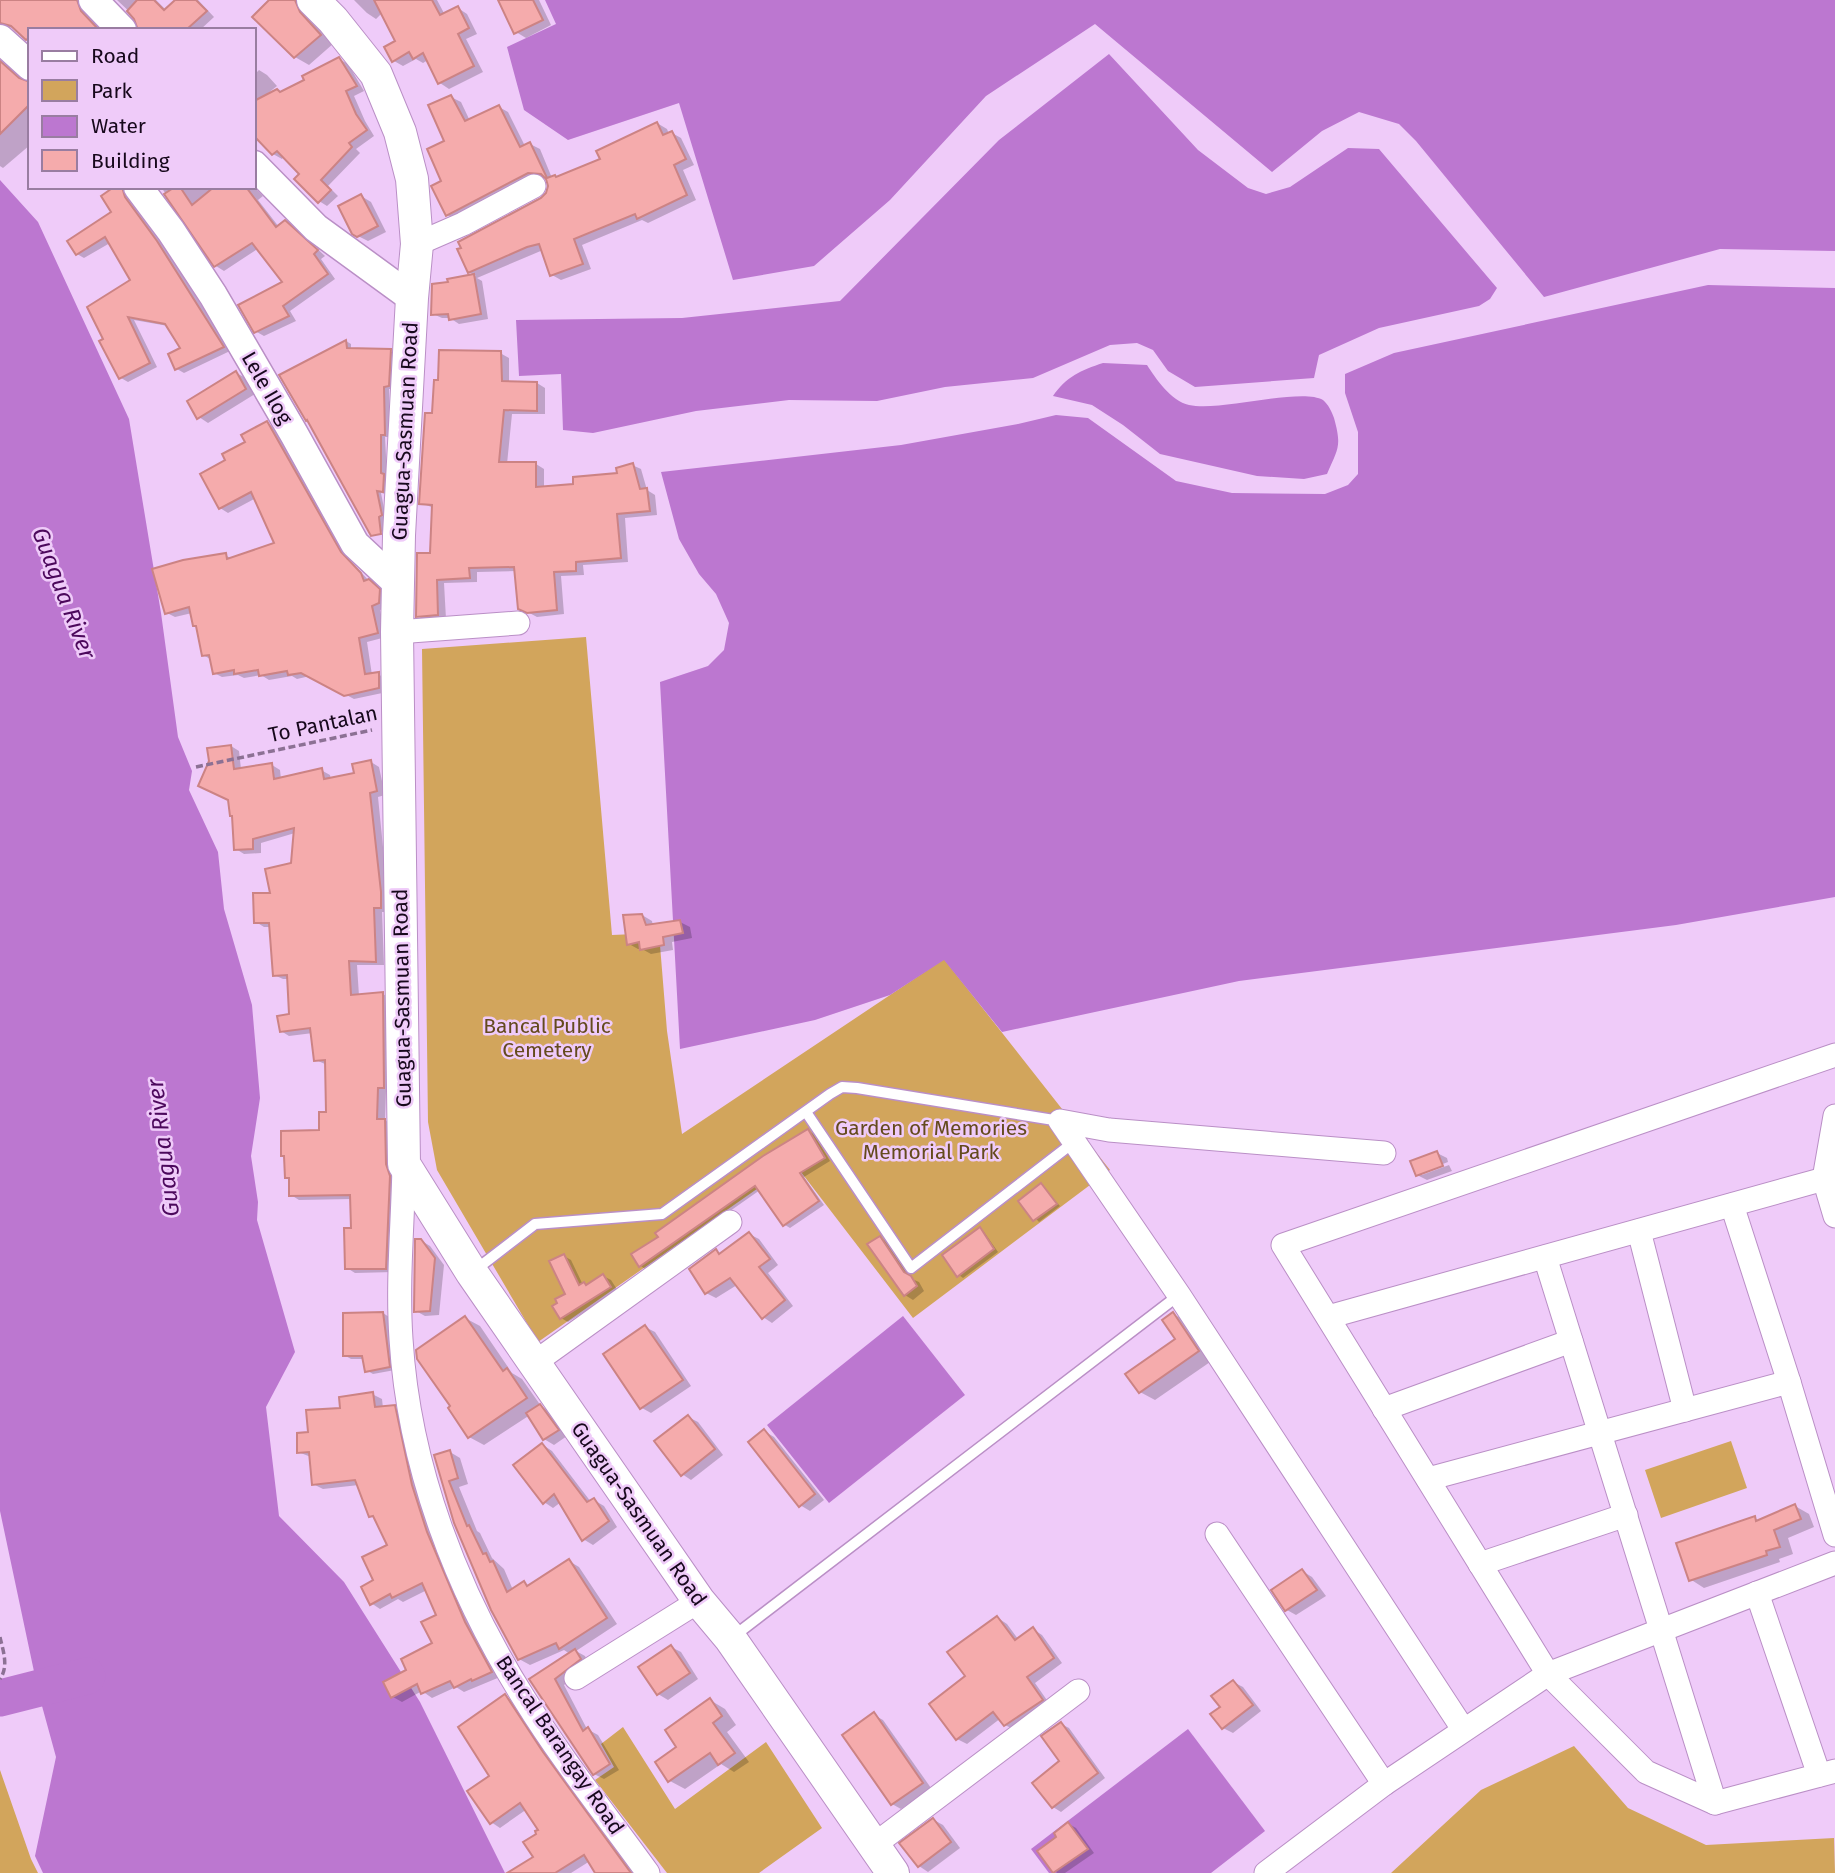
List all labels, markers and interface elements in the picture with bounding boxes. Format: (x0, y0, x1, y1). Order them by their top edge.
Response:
legend (28, 28, 256, 189)
text: Road (91, 43, 139, 69)
text: Park (91, 78, 133, 104)
text: Water (91, 113, 146, 139)
text: Building (91, 148, 170, 174)
street label: Guagua-Sasmuan Road (386, 321, 424, 541)
street label: Lele Ilog (236, 347, 298, 429)
water label: Guagua River (26, 523, 102, 664)
street label: To Pantalan (266, 700, 380, 748)
street label: Guagua-Sasmuan Road (387, 888, 417, 1108)
park label: Bancal Public Cemetery (483, 1013, 611, 1063)
water label: Guagua River (141, 1076, 185, 1218)
park label: Garden of Memories Memorial Park (835, 1115, 1027, 1165)
street label: Guagua-Sasmuan Road (566, 1417, 712, 1611)
street label: Bancal Barangay Road (490, 1650, 630, 1840)

